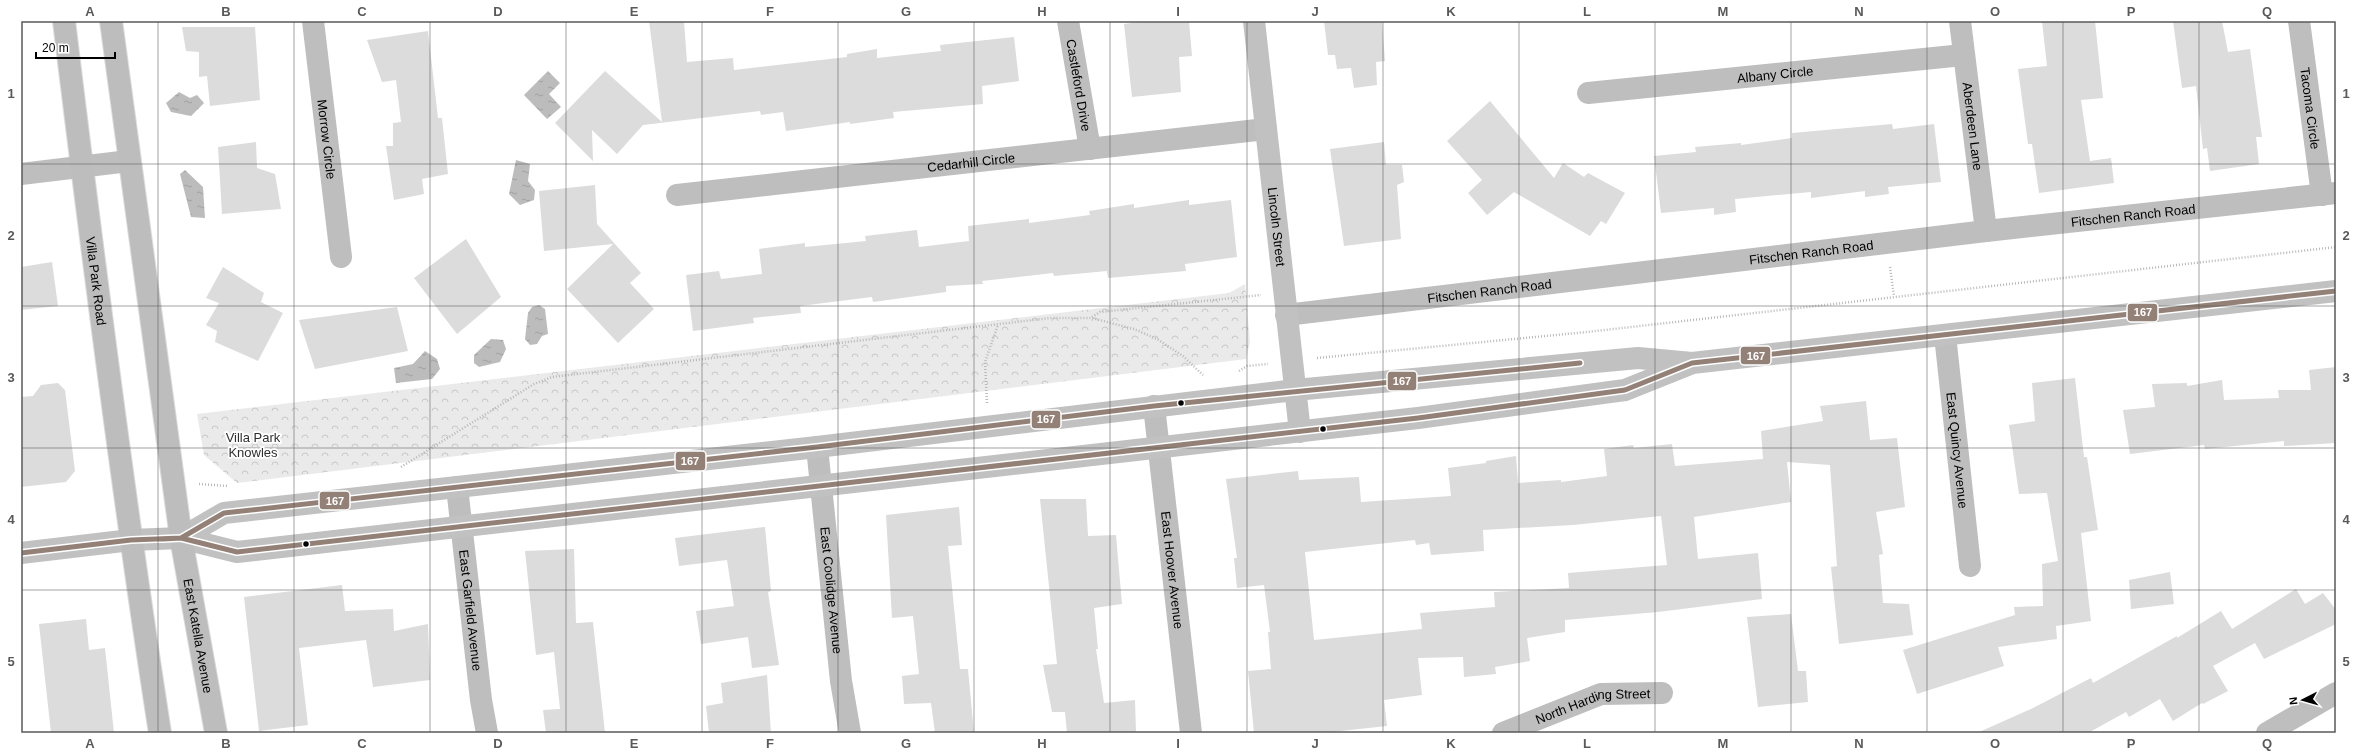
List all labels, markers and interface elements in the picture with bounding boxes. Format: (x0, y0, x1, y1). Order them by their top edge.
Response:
text: A (85, 4, 95, 19)
text: B (221, 4, 231, 19)
text: C (357, 4, 367, 19)
text: D (493, 4, 503, 19)
text: E (630, 4, 639, 19)
text: F (766, 4, 774, 19)
text: G (901, 4, 911, 19)
text: H (1037, 4, 1047, 19)
text: I (1176, 4, 1180, 19)
text: J (1311, 4, 1319, 19)
text: K (1446, 4, 1456, 19)
text: L (1583, 4, 1591, 19)
text: M (1718, 4, 1728, 19)
text: N (1854, 4, 1864, 19)
text: O (1990, 4, 2000, 19)
text: P (2127, 4, 2136, 19)
text: Q (2262, 4, 2272, 19)
scale bar (36, 34, 115, 60)
street label: Castleford Drive (1063, 38, 1094, 132)
text: 20 m (42, 41, 69, 55)
street label: Albany Circle (1736, 63, 1814, 86)
street label: Tacoma Circle (2297, 66, 2323, 150)
street label: Aberdeen Lane (1960, 81, 1985, 171)
text: 1 (7, 86, 15, 101)
text: 1 (2342, 86, 2350, 101)
street label: Morrow Circle (314, 98, 339, 180)
street label: Cedarhill Circle (927, 150, 1016, 175)
street label: Lincoln Street (1265, 186, 1288, 268)
street label: Fitschen Ranch Road (2070, 201, 2196, 230)
text: 2 (7, 228, 15, 243)
text: 2 (2342, 228, 2350, 243)
street label: Villa Park Road (83, 236, 109, 326)
street label: Fitschen Ranch Road (1748, 238, 1874, 267)
street label: Fitschen Ranch Road (1427, 276, 1553, 306)
line badge: 167 (2127, 303, 2158, 322)
text: 167 (2134, 306, 2152, 318)
line badge: 167 (1740, 346, 1771, 365)
text: 167 (1747, 350, 1765, 362)
text: 3 (7, 370, 15, 385)
text: 3 (2342, 370, 2350, 385)
line badge: 167 (1387, 371, 1417, 391)
text: 167 (1393, 375, 1411, 387)
street label: East Quincy Avenue (1943, 391, 1971, 509)
unlabelled marker (1176, 398, 1186, 408)
line badge: 167 (1031, 410, 1061, 429)
text: 167 (1037, 413, 1055, 425)
unlabelled marker (1318, 424, 1328, 434)
park label: Villa Park Knowles (226, 430, 281, 460)
line badge: 167 (675, 451, 706, 471)
text: 167 (681, 455, 699, 467)
line badge: 167 (319, 491, 350, 510)
text: 167 (326, 495, 344, 507)
street label: East Hoover Avenue (1158, 510, 1186, 630)
text: 4 (7, 512, 15, 527)
text: 4 (2342, 512, 2350, 527)
street label: East Coolidge Avenue (817, 526, 845, 655)
unlabelled marker (301, 539, 311, 549)
street label: East Garfield Avenue (456, 549, 485, 672)
street label: East Katella Avenue (180, 577, 216, 694)
text: 5 (7, 654, 15, 669)
text: 5 (2342, 654, 2350, 669)
north arrow (2283, 680, 2323, 720)
street label: North Harding Street (1533, 686, 1651, 727)
text: N (2287, 696, 2299, 706)
text: A (85, 736, 95, 751)
text: B (221, 736, 231, 751)
text: C (357, 736, 367, 751)
text: D (493, 736, 503, 751)
text: E (630, 736, 639, 751)
text: F (766, 736, 774, 751)
text: G (901, 736, 911, 751)
text: H (1037, 736, 1047, 751)
text: I (1176, 736, 1180, 751)
text: J (1311, 736, 1319, 751)
text: K (1446, 736, 1456, 751)
text: L (1583, 736, 1591, 751)
text: M (1718, 736, 1728, 751)
text: N (1854, 736, 1864, 751)
text: O (1990, 736, 2000, 751)
text: P (2127, 736, 2136, 751)
text: Q (2262, 736, 2272, 751)

